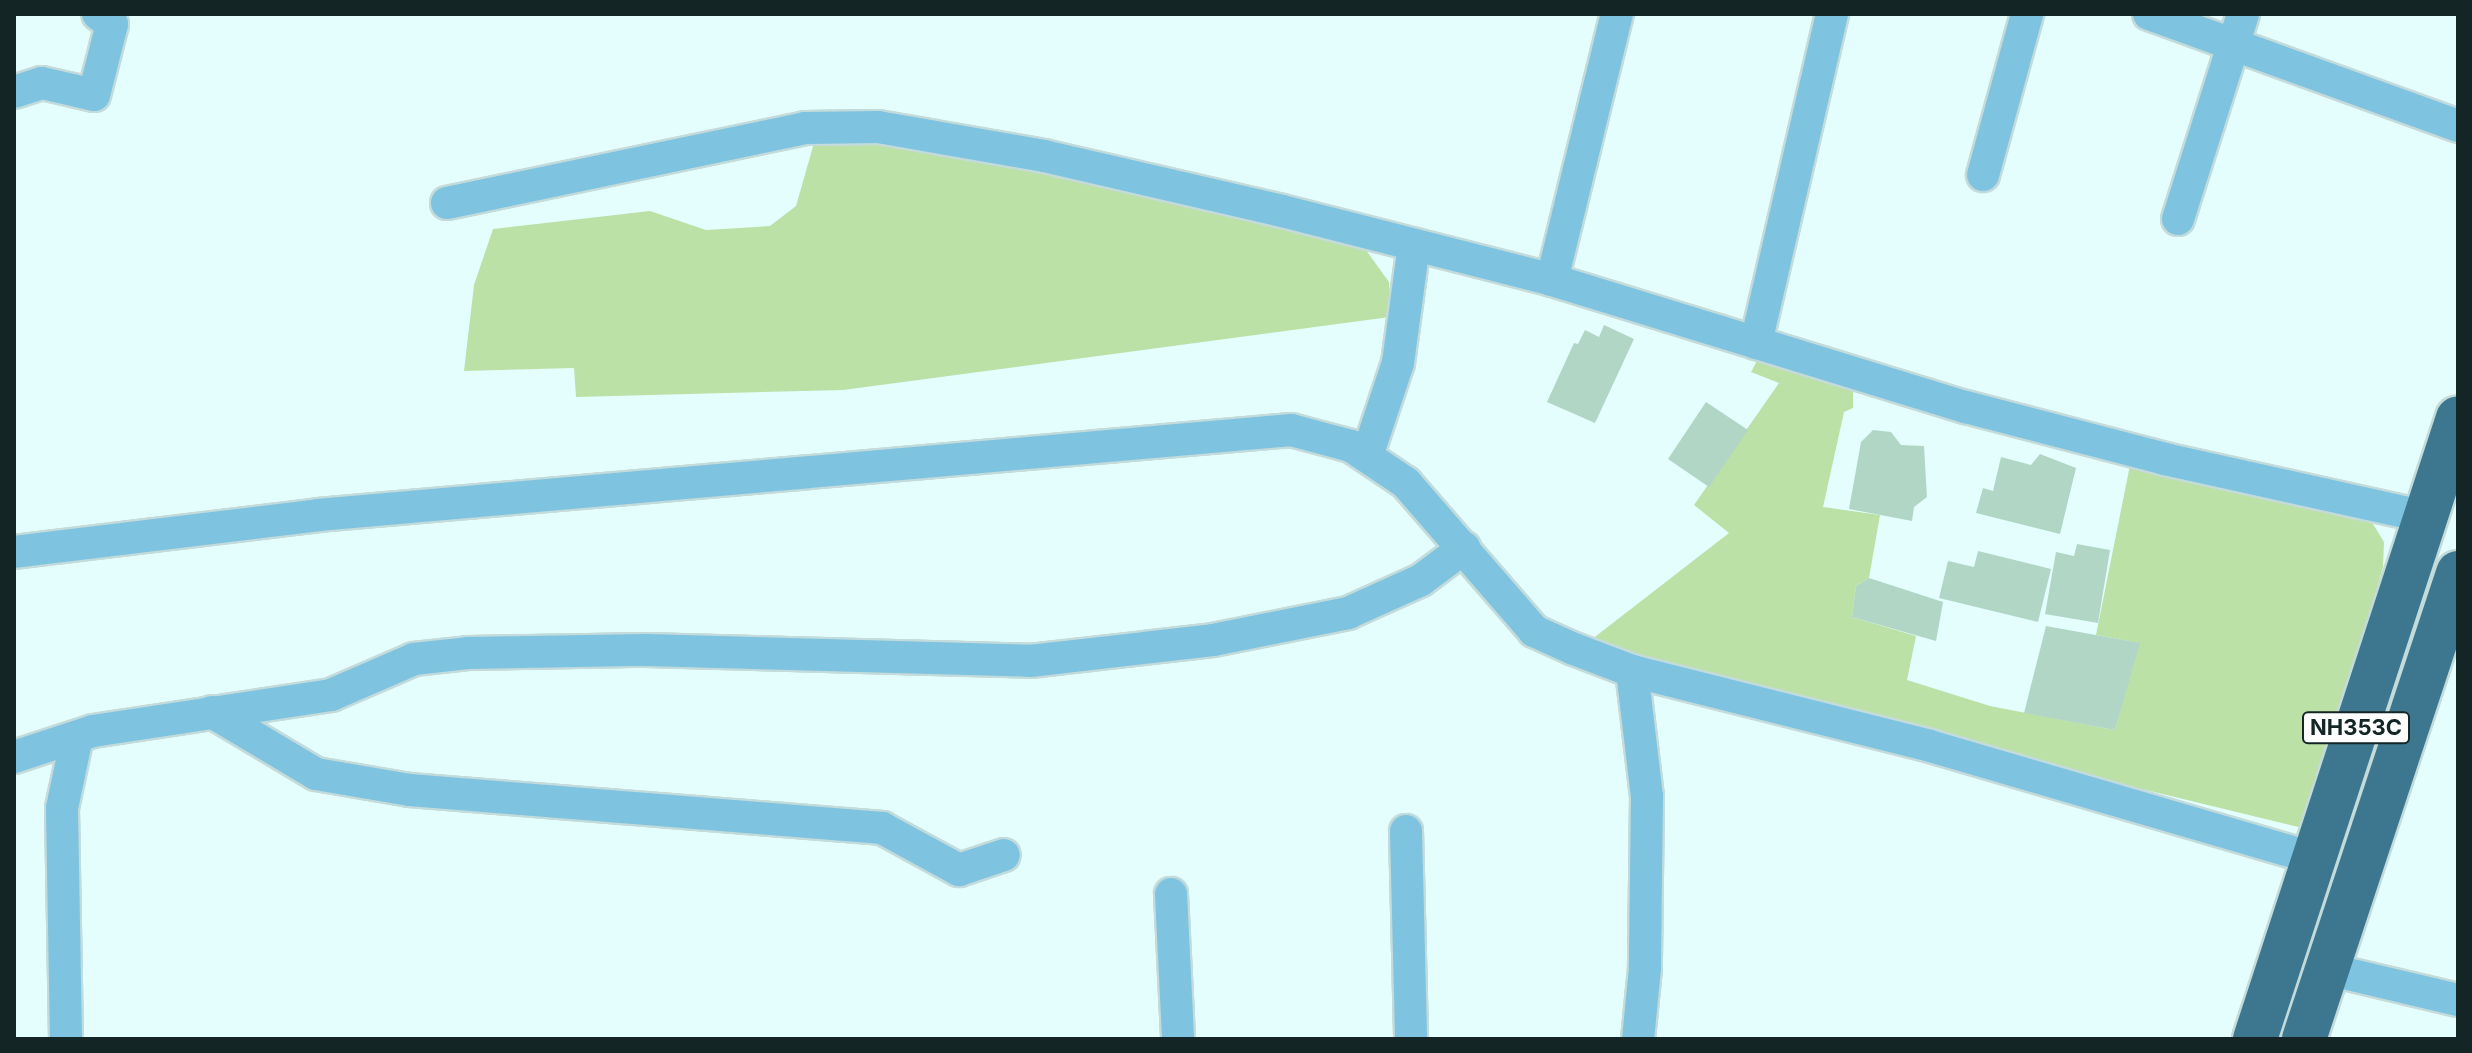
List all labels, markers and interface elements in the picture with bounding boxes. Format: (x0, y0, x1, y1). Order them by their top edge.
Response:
road number: NH353C (2302, 710, 2410, 746)

